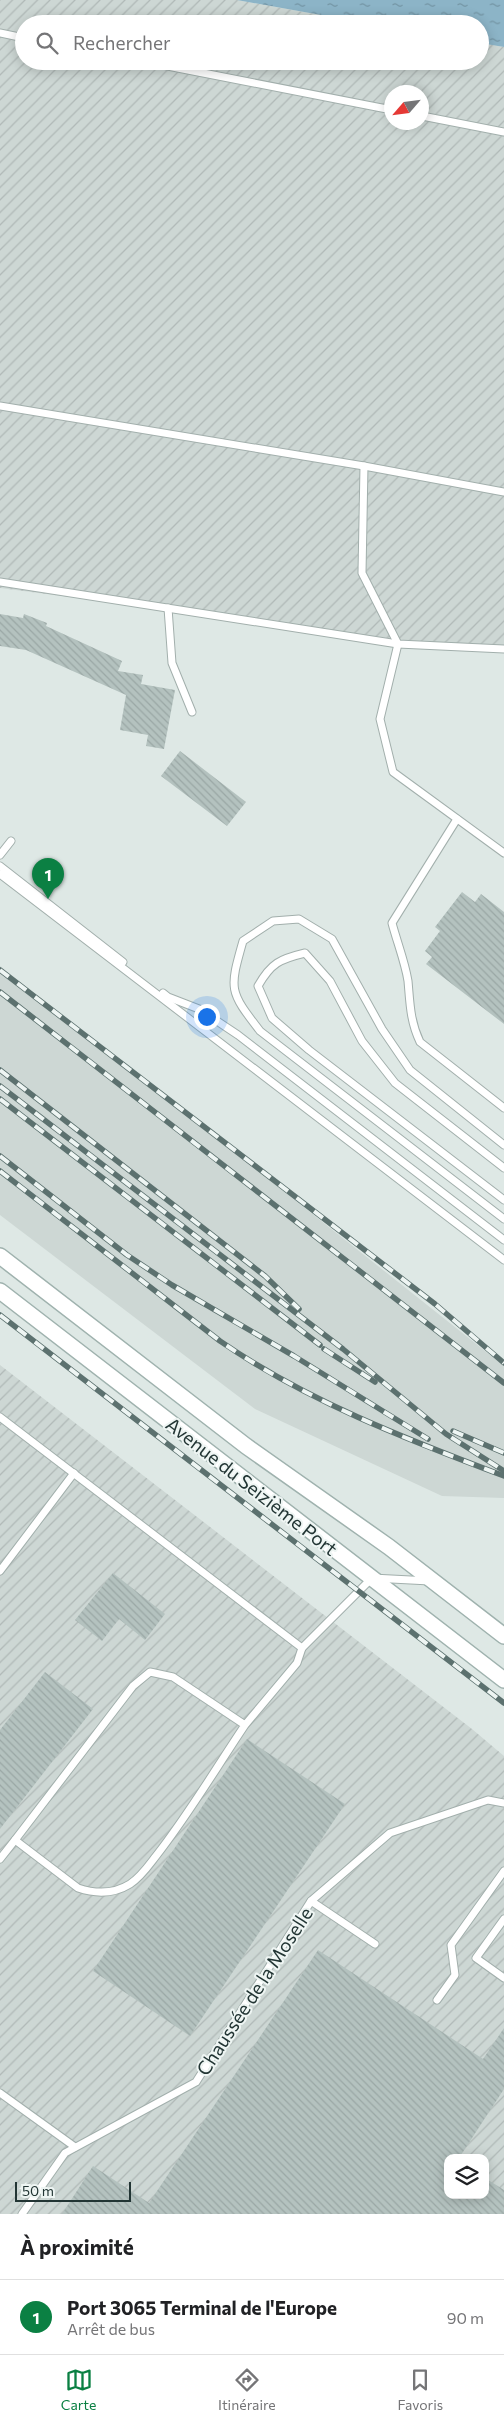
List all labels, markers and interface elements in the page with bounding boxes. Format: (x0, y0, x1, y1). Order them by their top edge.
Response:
search box (15, 15, 489, 70)
icon: search (33, 29, 61, 57)
text: Rechercher (73, 31, 171, 54)
north arrow (384, 85, 429, 130)
pin: 1 (32, 858, 64, 899)
your location (194, 1004, 220, 1030)
street label: Avenue du Seizième Port (162, 1412, 342, 1560)
street label: Chaussée de la Moselle (191, 1903, 317, 2079)
map controls (444, 2154, 489, 2199)
button: layers (444, 2154, 489, 2199)
scale bar (15, 2179, 131, 2202)
text: 50 m (22, 2182, 54, 2199)
text: À proximité (20, 2234, 134, 2259)
text: Port 3065 Terminal de l'Europe (67, 2296, 337, 2319)
text: 1 (32, 2308, 40, 2327)
text: 90 m (447, 2308, 484, 2327)
text: Arrêt de bus (67, 2319, 155, 2338)
tab: Carte (61, 2366, 96, 2413)
tab: Itinéraire (218, 2366, 276, 2413)
tab: Favoris (397, 2366, 443, 2413)

